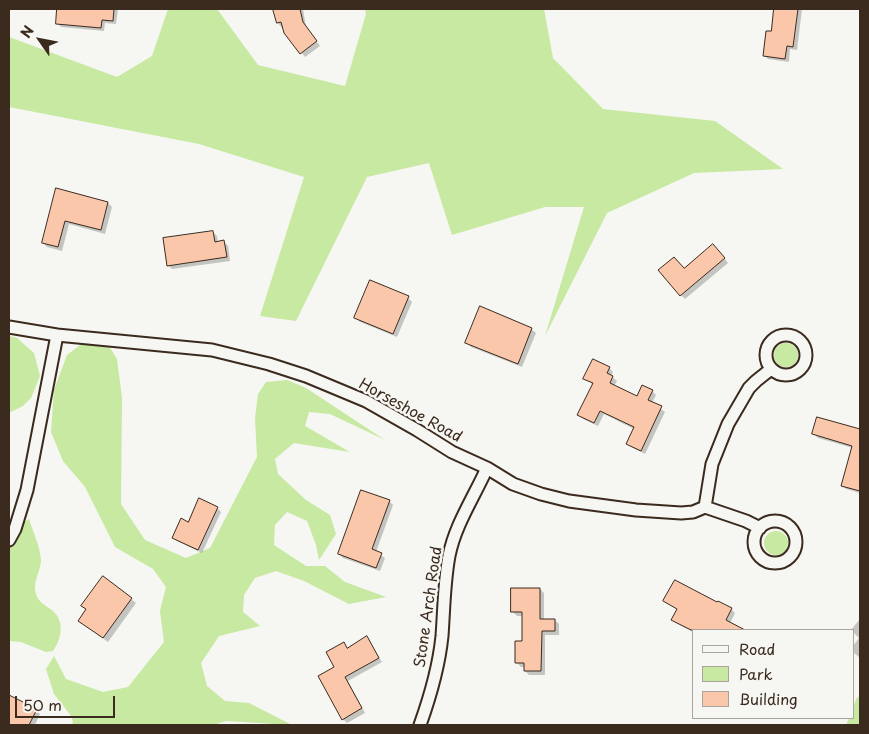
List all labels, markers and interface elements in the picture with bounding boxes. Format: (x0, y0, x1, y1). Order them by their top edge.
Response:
north arrow (15, 15, 65, 65)
text: N (15, 21, 39, 42)
street label: Horseshoe Road (355, 375, 465, 447)
street label: Stone Arch Road (412, 545, 446, 669)
legend (692, 629, 854, 719)
text: Road (739, 637, 775, 660)
text: Park (739, 662, 773, 685)
scale bar (18, 686, 118, 718)
text: Building (739, 687, 798, 710)
text: 50 m (23, 693, 62, 716)

